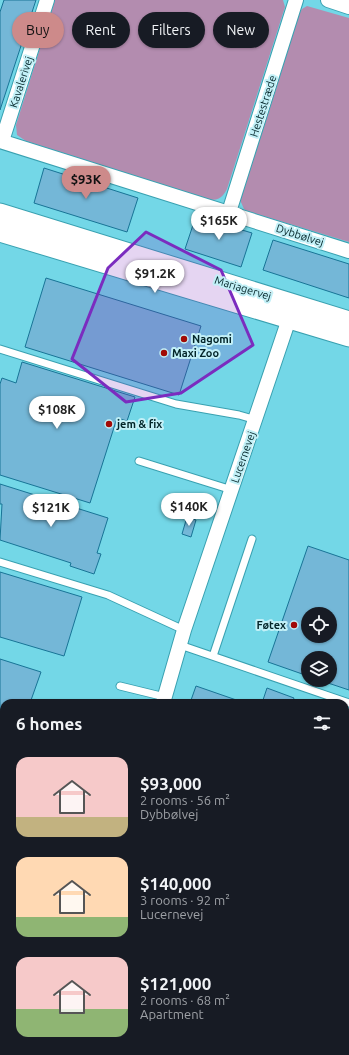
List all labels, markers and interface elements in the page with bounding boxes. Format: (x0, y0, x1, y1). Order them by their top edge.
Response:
chip: Buy (12, 12, 64, 48)
chip: Rent (72, 12, 130, 48)
chip: Filters (138, 12, 205, 48)
chip: New (213, 12, 269, 48)
street label: Kavalerivej (7, 55, 35, 109)
street label: Hestestræde (247, 74, 279, 138)
pin: $93K (62, 166, 110, 200)
text: $93K (71, 172, 101, 186)
pin: $165K (191, 207, 247, 241)
text: $165K (200, 213, 238, 227)
street label: Dybbølvej (275, 222, 325, 248)
pin: $91.2K (122, 260, 188, 294)
text: $91.2K (134, 266, 176, 280)
street label: Mariagervej (213, 274, 273, 302)
place label: Nagomi (192, 333, 232, 345)
marker: Nagomi (179, 334, 189, 344)
place label: Maxi Zoo (172, 347, 219, 359)
marker: Maxi Zoo (159, 348, 169, 358)
pin: $108K (29, 396, 85, 430)
text: $108K (38, 402, 76, 416)
place label: jem & fix (116, 418, 162, 430)
marker: jem & fix (104, 419, 114, 429)
street label: Lucernevej (229, 430, 257, 484)
pin: $140K (161, 493, 217, 527)
pin: $121K (23, 494, 79, 528)
text: $140K (170, 499, 208, 513)
text: $121K (32, 500, 70, 514)
map controls (301, 607, 337, 687)
button: locate (301, 607, 337, 643)
place label: Føtex (256, 619, 286, 631)
marker: Føtex (289, 620, 299, 630)
button: layers (301, 651, 337, 687)
icon: filters (311, 712, 333, 734)
text: 6 homes (16, 714, 82, 733)
icon: home (48, 773, 96, 821)
text: $93,000 (140, 774, 202, 793)
text: 2 rooms · 56 m² (140, 793, 230, 807)
text: Dybbølvej (140, 807, 198, 821)
icon: home (48, 873, 96, 921)
text: $140,000 (140, 874, 211, 893)
text: 3 rooms · 92 m² (140, 893, 230, 907)
text: Lucernevej (140, 907, 203, 921)
icon: home (48, 973, 96, 1021)
text: $121,000 (140, 974, 211, 993)
text: 2 rooms · 68 m² (140, 993, 230, 1007)
text: Apartment (140, 1007, 204, 1021)

